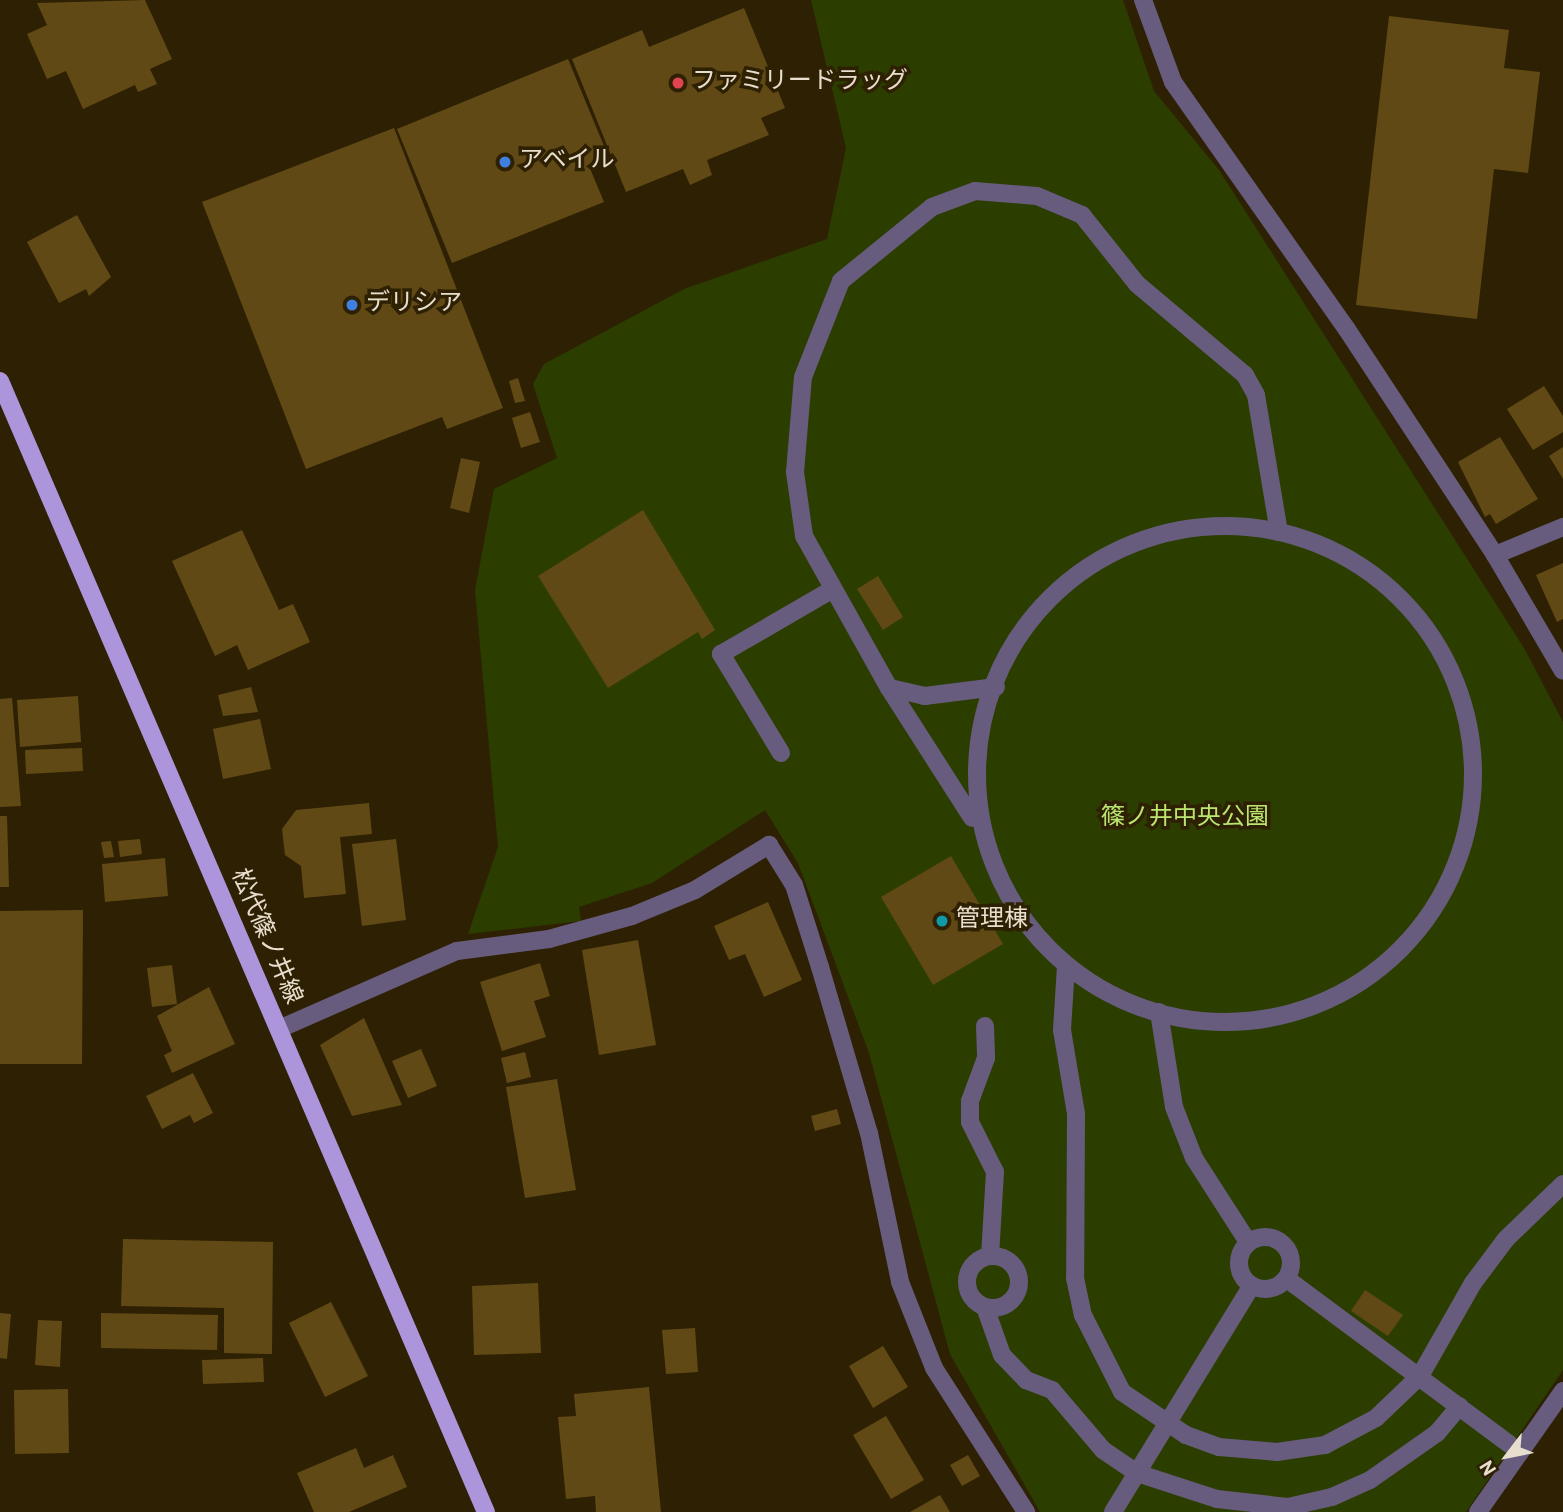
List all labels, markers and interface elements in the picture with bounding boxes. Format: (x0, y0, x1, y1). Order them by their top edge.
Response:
place label: ファミリードラッグ (692, 69, 908, 97)
marker: ファミリードラッグ (670, 75, 686, 91)
place label: アベイル (519, 148, 615, 176)
marker: アベイル (497, 154, 513, 170)
place label: デリシア (366, 291, 462, 319)
marker: デリシア (344, 297, 360, 313)
park label: 篠ノ井中央公園 (1101, 805, 1269, 833)
street label: 松代篠ノ井線 (224, 865, 306, 1009)
place label: 管理棟 (956, 907, 1028, 935)
marker: 管理棟 (934, 913, 950, 929)
north arrow (1472, 1421, 1542, 1491)
text: N (1475, 1455, 1503, 1479)

